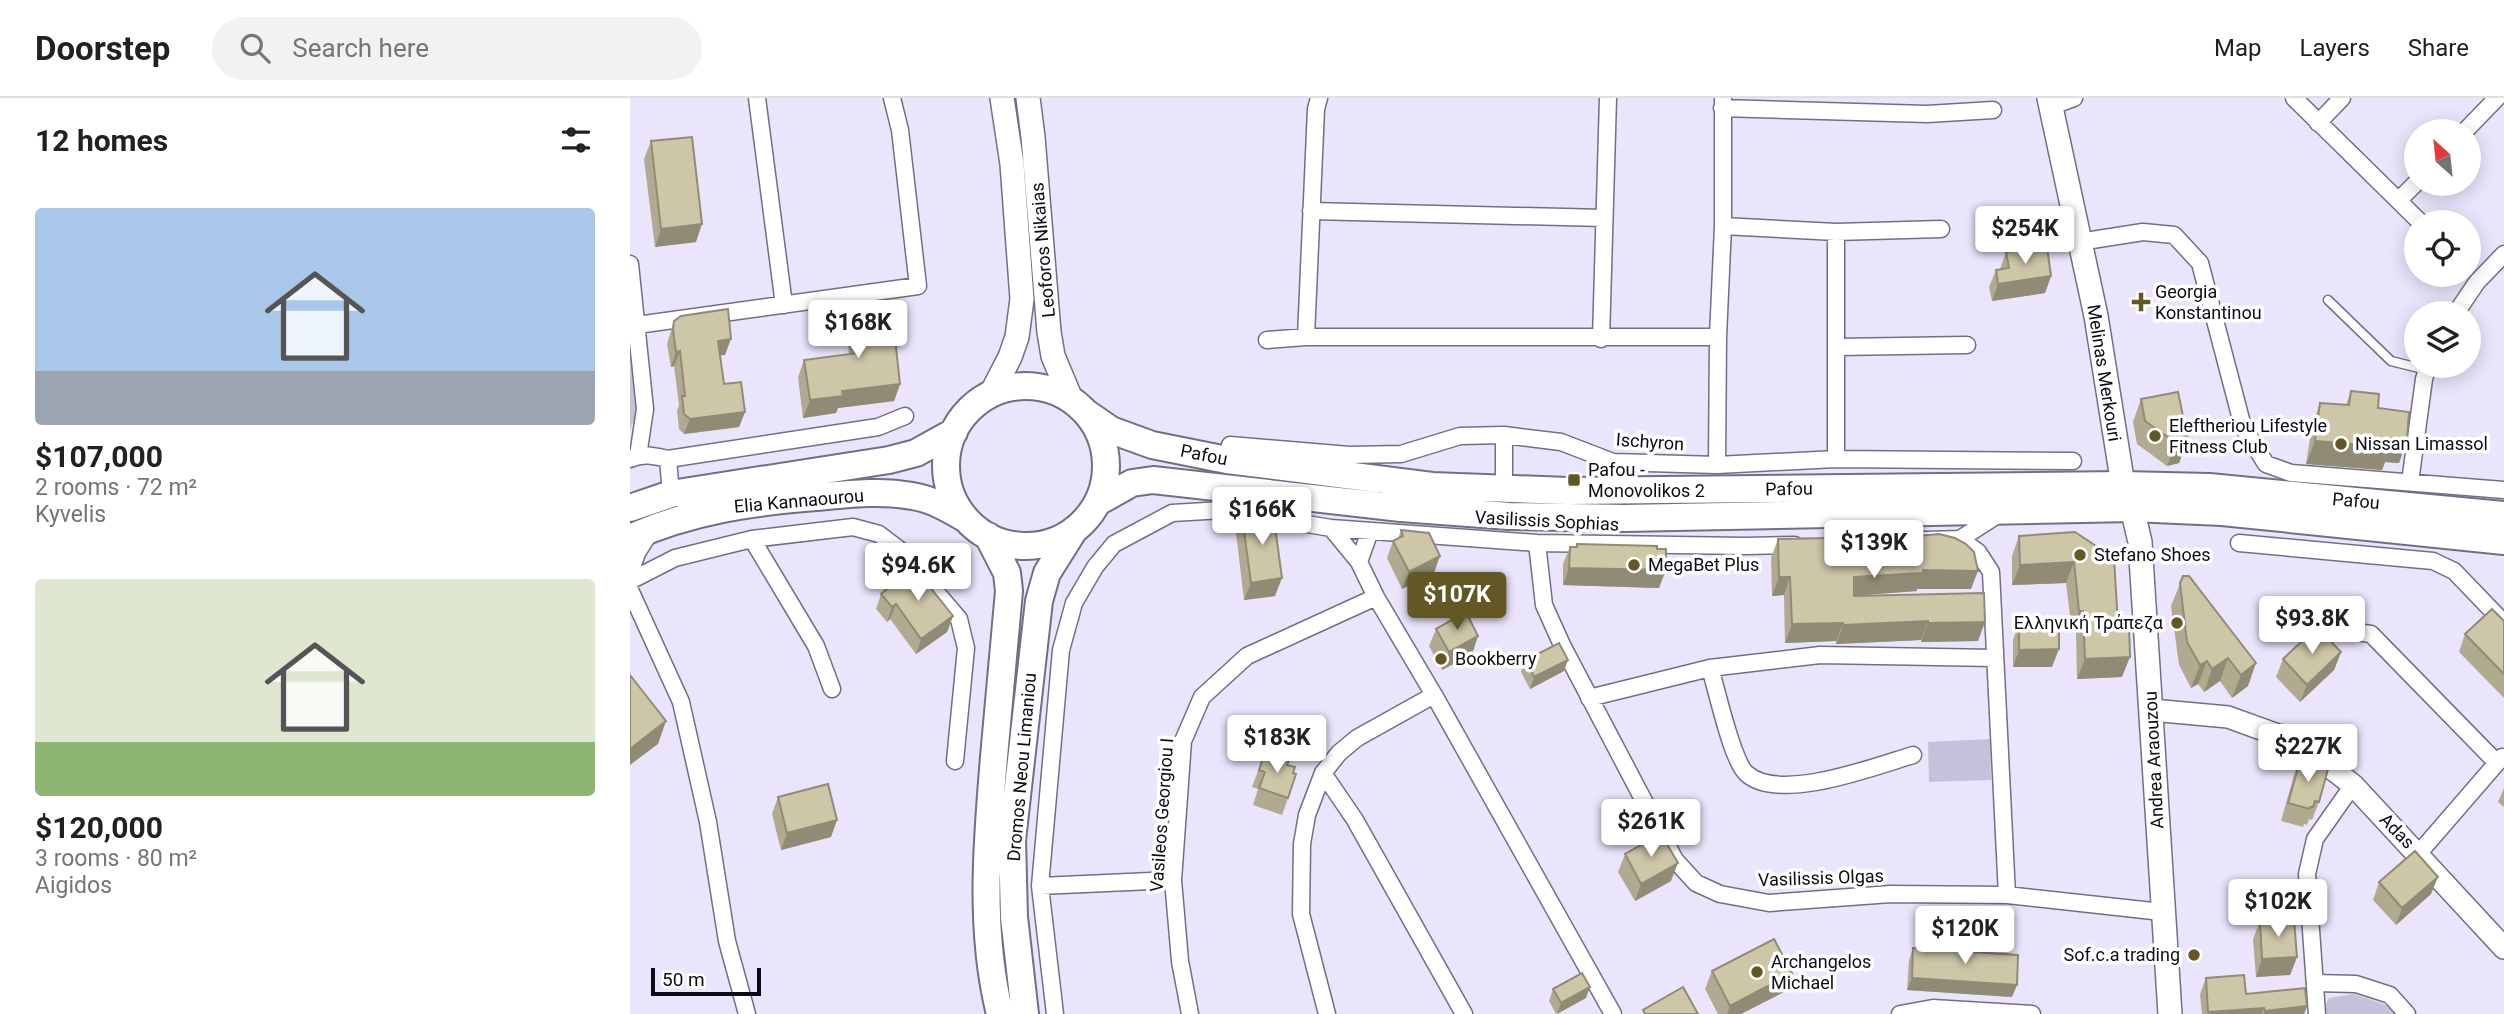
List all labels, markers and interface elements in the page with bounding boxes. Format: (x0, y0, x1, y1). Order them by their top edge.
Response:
search box (212, 17, 702, 80)
text: Doorstep (35, 29, 170, 68)
icon: search (236, 29, 274, 67)
text: Search here (292, 33, 429, 63)
text: Map (2214, 34, 2262, 62)
text: Layers (2300, 34, 2370, 62)
text: Share (2408, 34, 2469, 62)
north arrow (2404, 119, 2482, 196)
map controls (2404, 119, 2481, 378)
icon: filters (557, 121, 595, 159)
text: 12 homes (35, 123, 168, 158)
street label: Leoforos Nikaias (1026, 182, 1059, 318)
pin: $254K (1976, 206, 2074, 266)
button: locate (2404, 210, 2481, 287)
text: $254K (1991, 215, 2059, 242)
icon: home (252, 253, 378, 379)
place label: Georgia Konstantinou (2155, 281, 2262, 323)
marker: Georgia Konstantinou (2133, 294, 2149, 310)
pin: $168K (809, 300, 907, 360)
button: layers (2404, 301, 2481, 378)
street label: Melinas Merkouri (2083, 303, 2126, 443)
text: $168K (824, 309, 892, 336)
place label: Eleftheriou Lifestyle Fitness Club (2169, 415, 2327, 457)
marker: Eleftheriou Lifestyle Fitness Club (2147, 428, 2163, 444)
street label: Ischyron (1615, 429, 1685, 454)
place label: Nissan Limassol (2355, 433, 2488, 454)
marker: Nissan Limassol (2333, 436, 2349, 452)
text: $107,000 (35, 439, 163, 474)
street label: Pafou (1179, 440, 1229, 469)
place label: Pafou - Monovolikos 2 (1588, 459, 1705, 501)
marker: Pafou - Monovolikos 2 (1566, 472, 1582, 488)
text: 2 rooms · 72 m² (35, 474, 197, 501)
street label: Pafou (1765, 478, 1813, 499)
street label: Elia Kannaourou (733, 484, 865, 517)
pin: $166K (1213, 488, 1311, 547)
street label: Pafou (2331, 488, 2381, 513)
text: $166K (1228, 496, 1296, 523)
text: Kyvelis (35, 501, 106, 528)
street label: Vasilissis Sophias (1474, 506, 1620, 535)
pin: $139K (1825, 520, 1923, 580)
text: $139K (1840, 529, 1908, 556)
pin: $94.6K (861, 544, 975, 603)
place label: Stefano Shoes (2094, 544, 2211, 565)
marker: Stefano Shoes (2072, 547, 2088, 563)
text: $94.6K (881, 552, 955, 579)
place label: MegaBet Plus (1648, 554, 1759, 575)
marker: MegaBet Plus (1626, 557, 1642, 573)
pin: $107K (1408, 573, 1506, 632)
text: $107K (1423, 581, 1491, 608)
pin: $93.8K (2255, 596, 2369, 656)
text: $93.8K (2275, 605, 2349, 632)
place label: Ελληνική Τράπεζα (2014, 612, 2164, 633)
marker: Ελληνική Τράπεζα (2169, 615, 2185, 631)
icon: home (252, 624, 378, 750)
place label: Bookberry (1455, 648, 1537, 669)
marker: Bookberry (1433, 651, 1449, 667)
street label: Dromos Neou Limaniou (1003, 672, 1040, 862)
street label: Andrea Araouzou (2139, 691, 2168, 829)
pin: $183K (1228, 716, 1326, 775)
text: $183K (1243, 724, 1311, 751)
pin: $227K (2259, 724, 2357, 784)
text: $227K (2274, 733, 2342, 760)
street label: Vasileos Georgiou I (1146, 737, 1177, 893)
pin: $261K (1602, 800, 1700, 859)
text: $261K (1617, 808, 1685, 835)
street label: Adas (2376, 809, 2419, 853)
text: $120,000 (35, 810, 163, 845)
text: 3 rooms · 80 m² (35, 845, 197, 872)
street label: Vasilissis Olgas (1758, 865, 1884, 890)
text: Aigidos (35, 872, 112, 899)
pin: $102K (2229, 880, 2327, 939)
text: $102K (2244, 888, 2312, 915)
pin: $120K (1916, 906, 2014, 966)
text: $120K (1931, 915, 1999, 942)
place label: Sof.c.a trading (2064, 944, 2180, 965)
marker: Sof.c.a trading (2186, 947, 2202, 963)
place label: Archangelos Michael (1771, 951, 1871, 993)
marker: Archangelos Michael (1749, 964, 1765, 980)
scale bar (651, 965, 761, 997)
text: 50 m (662, 968, 705, 991)

